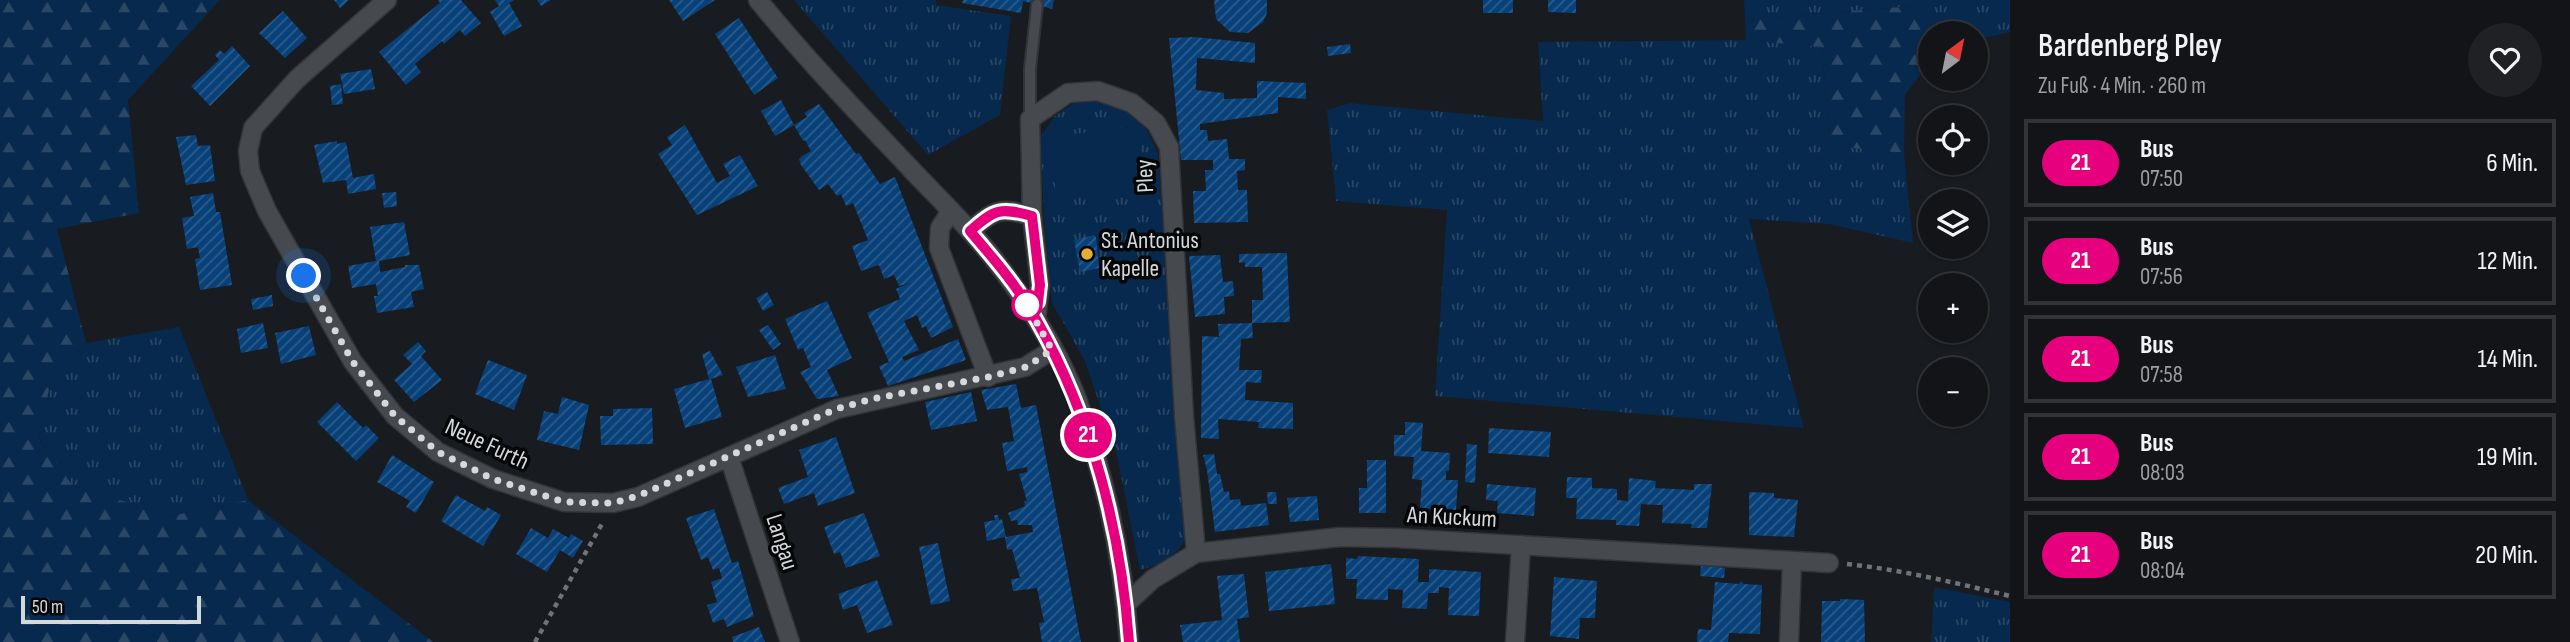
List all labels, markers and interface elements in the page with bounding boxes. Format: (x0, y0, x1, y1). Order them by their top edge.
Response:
north arrow (1918, 21, 1988, 91)
map controls (1918, 21, 1988, 427)
button: heart (2468, 23, 2542, 97)
text: Bardenberg Pley (2038, 26, 2222, 66)
text: Zu Fuß · 4 Min. · 260 m (2038, 72, 2206, 100)
button: locate (1918, 105, 1988, 175)
text: Bus (2140, 134, 2174, 165)
text: 21 (2071, 148, 2090, 177)
text: 6 Min. (2486, 148, 2538, 179)
street label: Pley (1130, 159, 1160, 193)
text: 07:50 (2140, 165, 2183, 193)
button: layers (1918, 189, 1988, 259)
place label: St. Antonius Kapelle (1101, 226, 1199, 283)
text: Bus (2140, 232, 2174, 263)
marker: St. Antonius Kapelle (1079, 246, 1095, 262)
text: 21 (2071, 246, 2090, 275)
text: 12 Min. (2477, 246, 2538, 277)
your location (286, 258, 321, 293)
text: 07:56 (2140, 263, 2183, 291)
button: + (1918, 273, 1988, 343)
unlabelled marker (1012, 290, 1042, 320)
text: Bus (2140, 330, 2174, 361)
text: 21 (2071, 344, 2090, 373)
text: 14 Min. (2478, 344, 2538, 375)
button: − (1918, 357, 1988, 427)
text: 07:58 (2140, 361, 2183, 389)
street label: Neue Furth (440, 412, 534, 476)
line badge: 21 (1056, 412, 1120, 458)
text: 21 (1078, 420, 1098, 449)
text: Bus (2140, 428, 2174, 459)
text: 21 (2071, 442, 2090, 471)
text: 19 Min. (2477, 442, 2538, 473)
text: 08:03 (2140, 459, 2185, 487)
street label: An Kuckum (1405, 500, 1498, 534)
street label: Langau (759, 510, 805, 574)
text: Bus (2140, 526, 2174, 557)
text: 21 (2071, 540, 2090, 569)
text: 20 Min. (2475, 540, 2538, 571)
text: 08:04 (2140, 557, 2185, 585)
scale bar (21, 593, 201, 625)
text: 50 m (32, 596, 63, 619)

